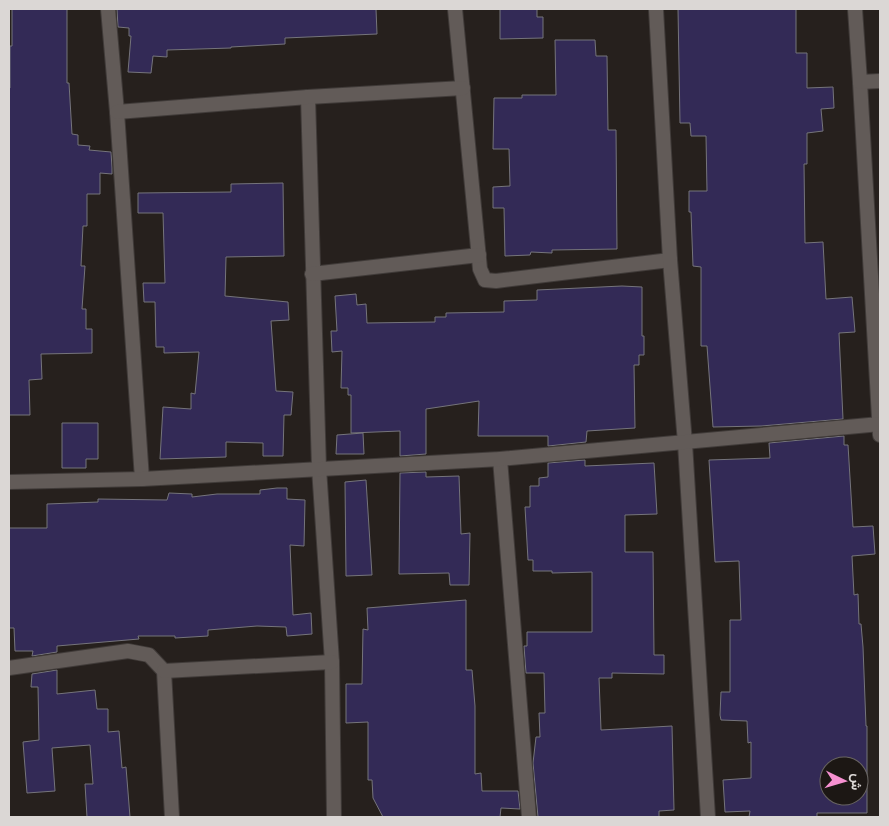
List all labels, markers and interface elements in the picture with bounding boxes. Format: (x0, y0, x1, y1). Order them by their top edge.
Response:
north arrow (819, 756, 869, 806)
text: ش (847, 773, 867, 791)

